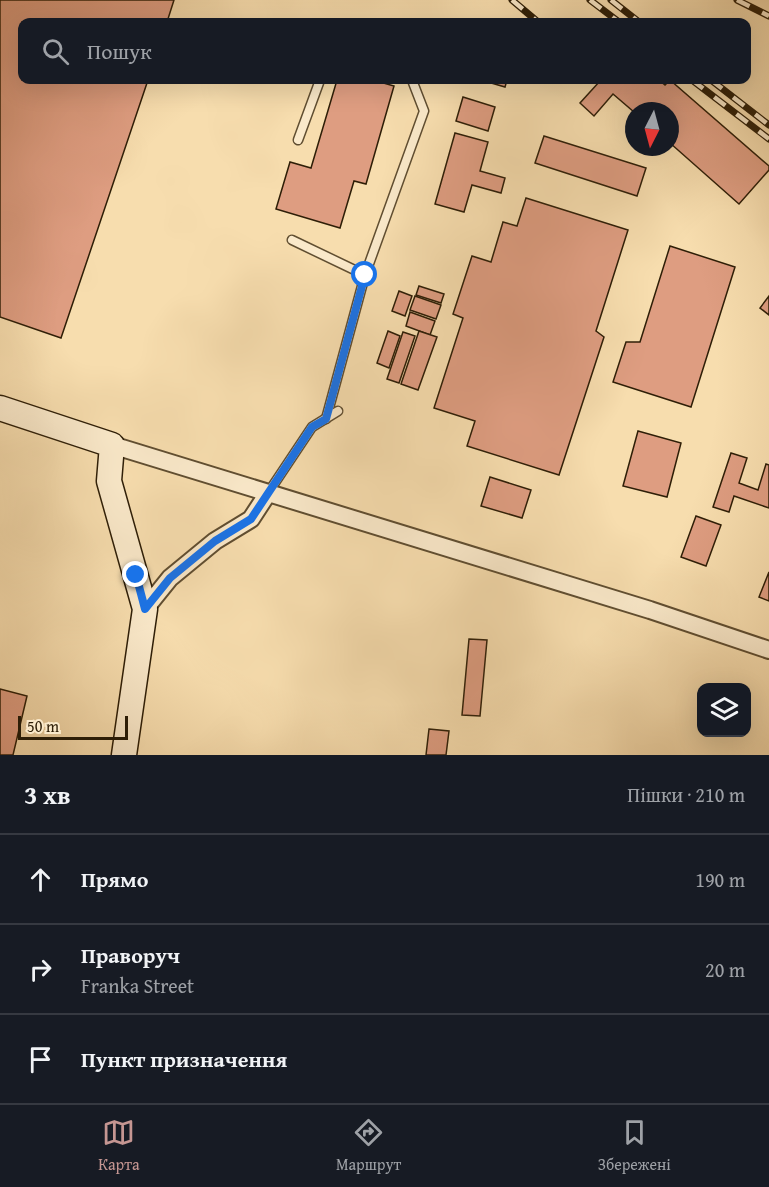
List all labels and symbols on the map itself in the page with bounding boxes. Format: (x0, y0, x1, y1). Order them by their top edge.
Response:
north arrow (625, 102, 679, 156)
route start (351, 261, 377, 287)
route end (122, 561, 148, 587)
scale bar (18, 713, 128, 740)

